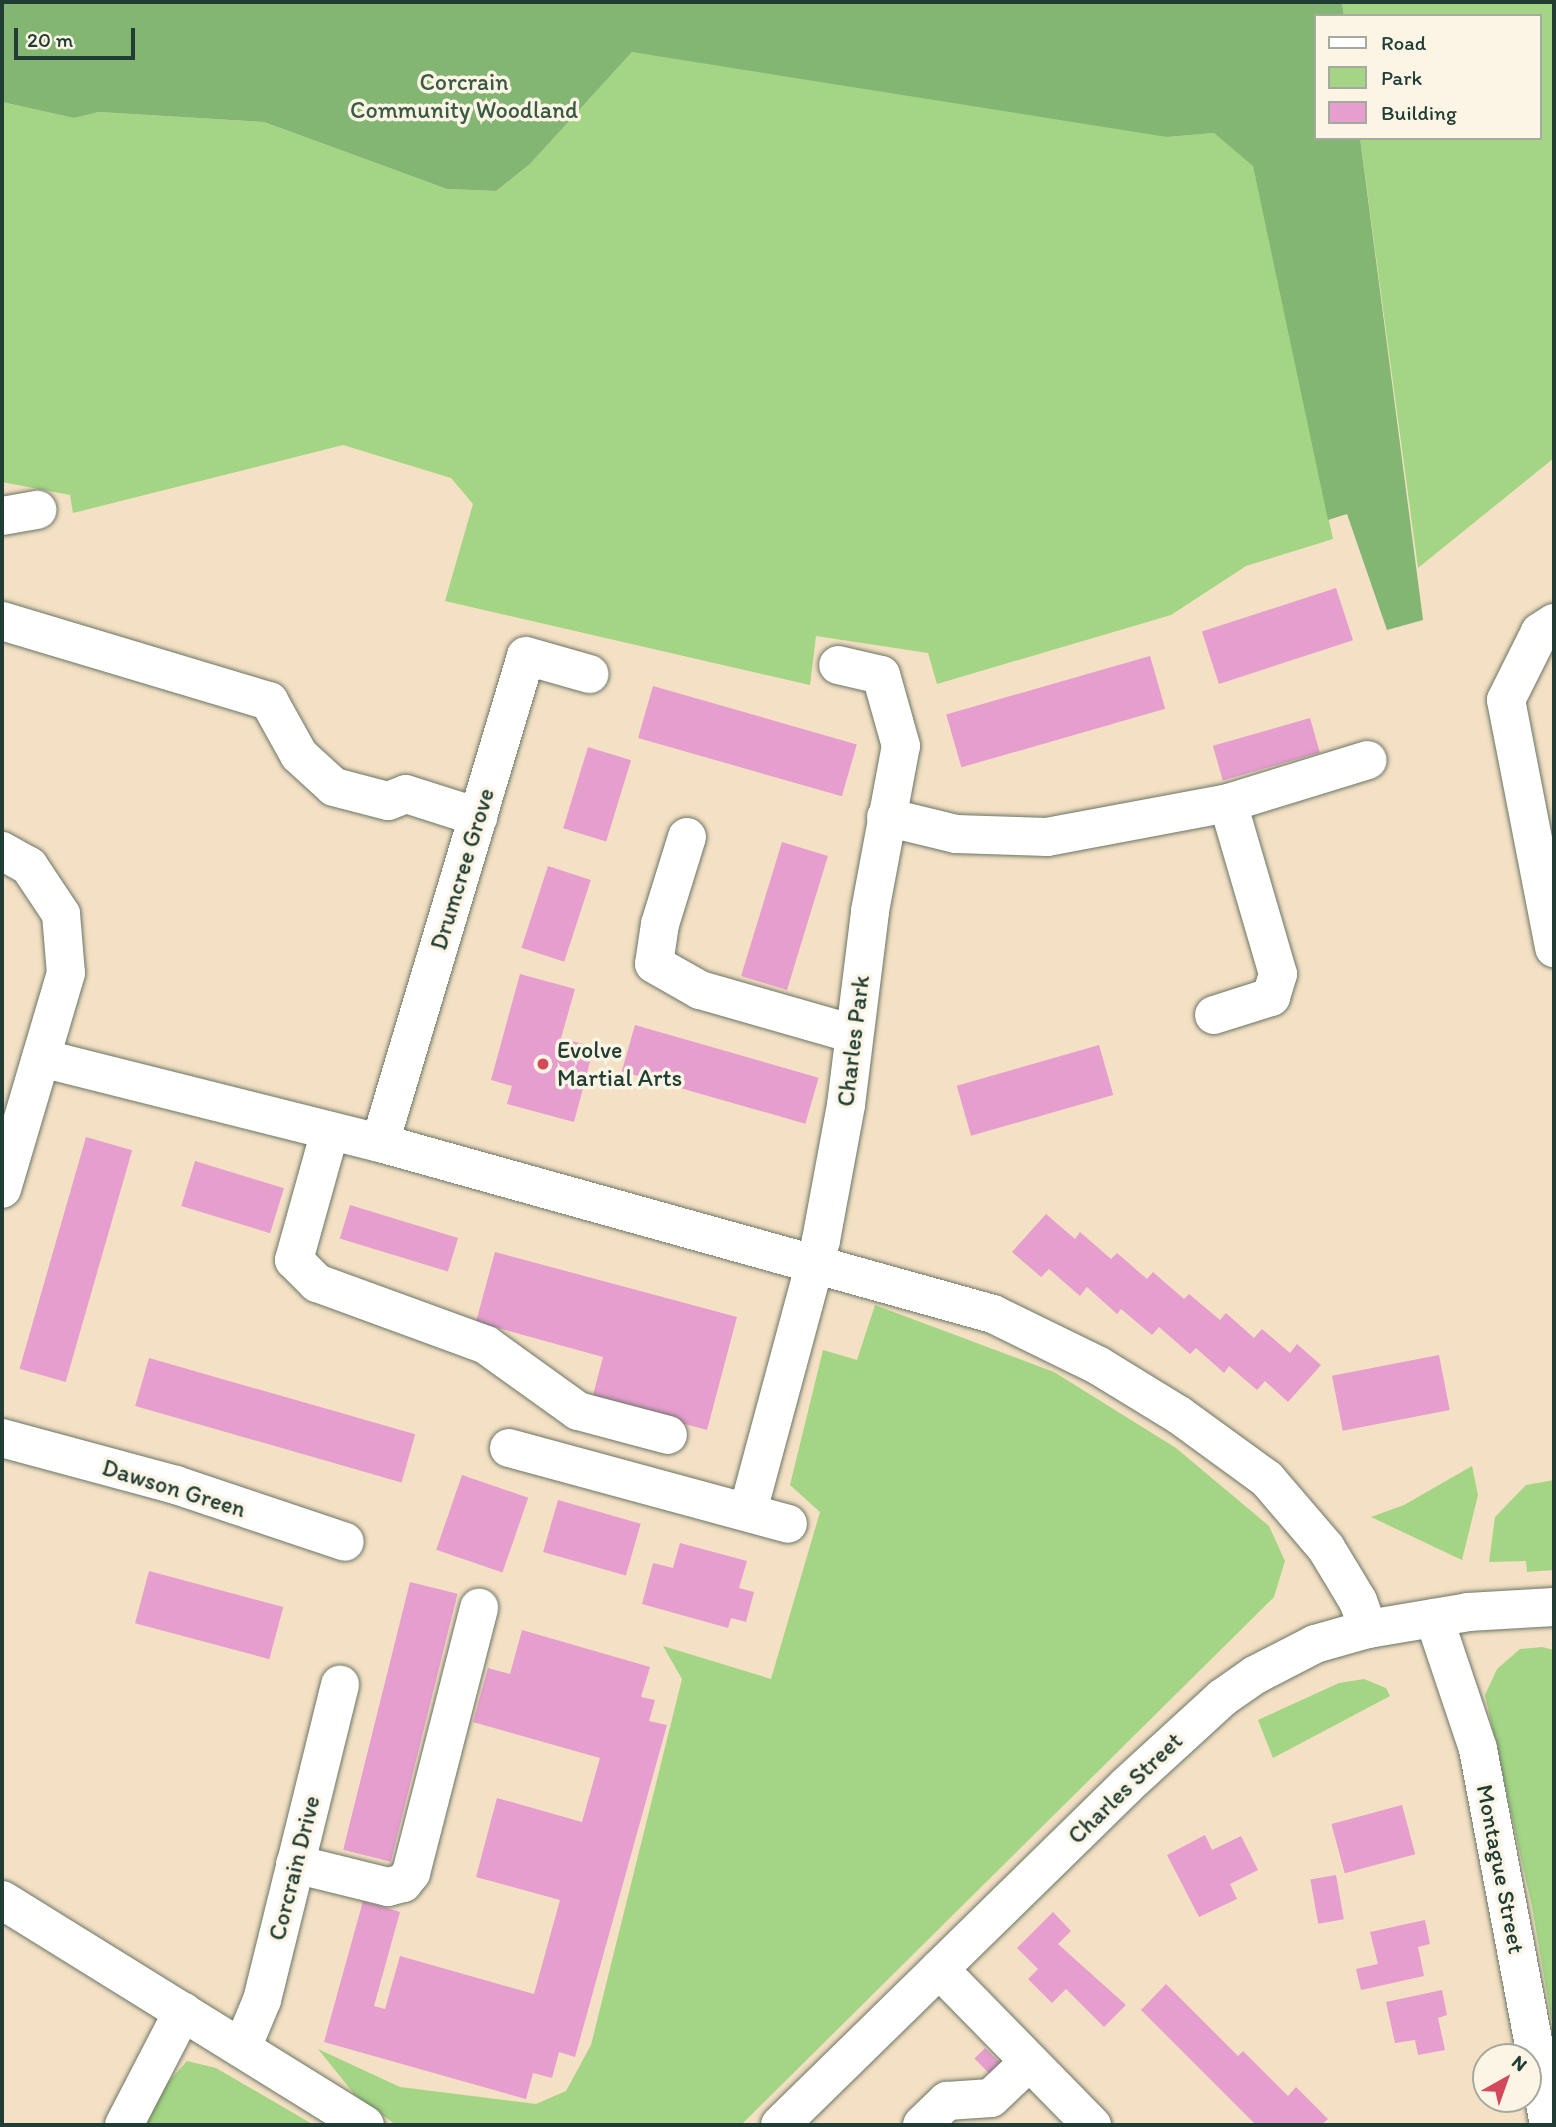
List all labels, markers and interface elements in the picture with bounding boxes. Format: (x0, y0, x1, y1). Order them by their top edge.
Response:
scale bar (18, 14, 138, 58)
legend (1314, 14, 1542, 140)
text: 20 m (27, 27, 73, 52)
text: Road (1381, 30, 1426, 55)
text: Park (1381, 65, 1422, 90)
park label: Corcrain Community Woodland (349, 68, 579, 124)
text: Building (1381, 100, 1457, 125)
street label: Drumcree Grove (424, 784, 500, 954)
street label: Charles Park (831, 974, 875, 1108)
place label: Evolve Martial Arts (557, 1036, 682, 1092)
marker: Evolve Martial Arts (535, 1056, 551, 1072)
street label: Dawson Green (99, 1453, 249, 1523)
street label: Charles Street (1062, 1726, 1188, 1850)
street label: Montague Street (1471, 1782, 1531, 1956)
street label: Corcrain Drive (262, 1792, 326, 1944)
north arrow (1472, 2043, 1542, 2113)
text: N (1507, 2050, 1532, 2076)

